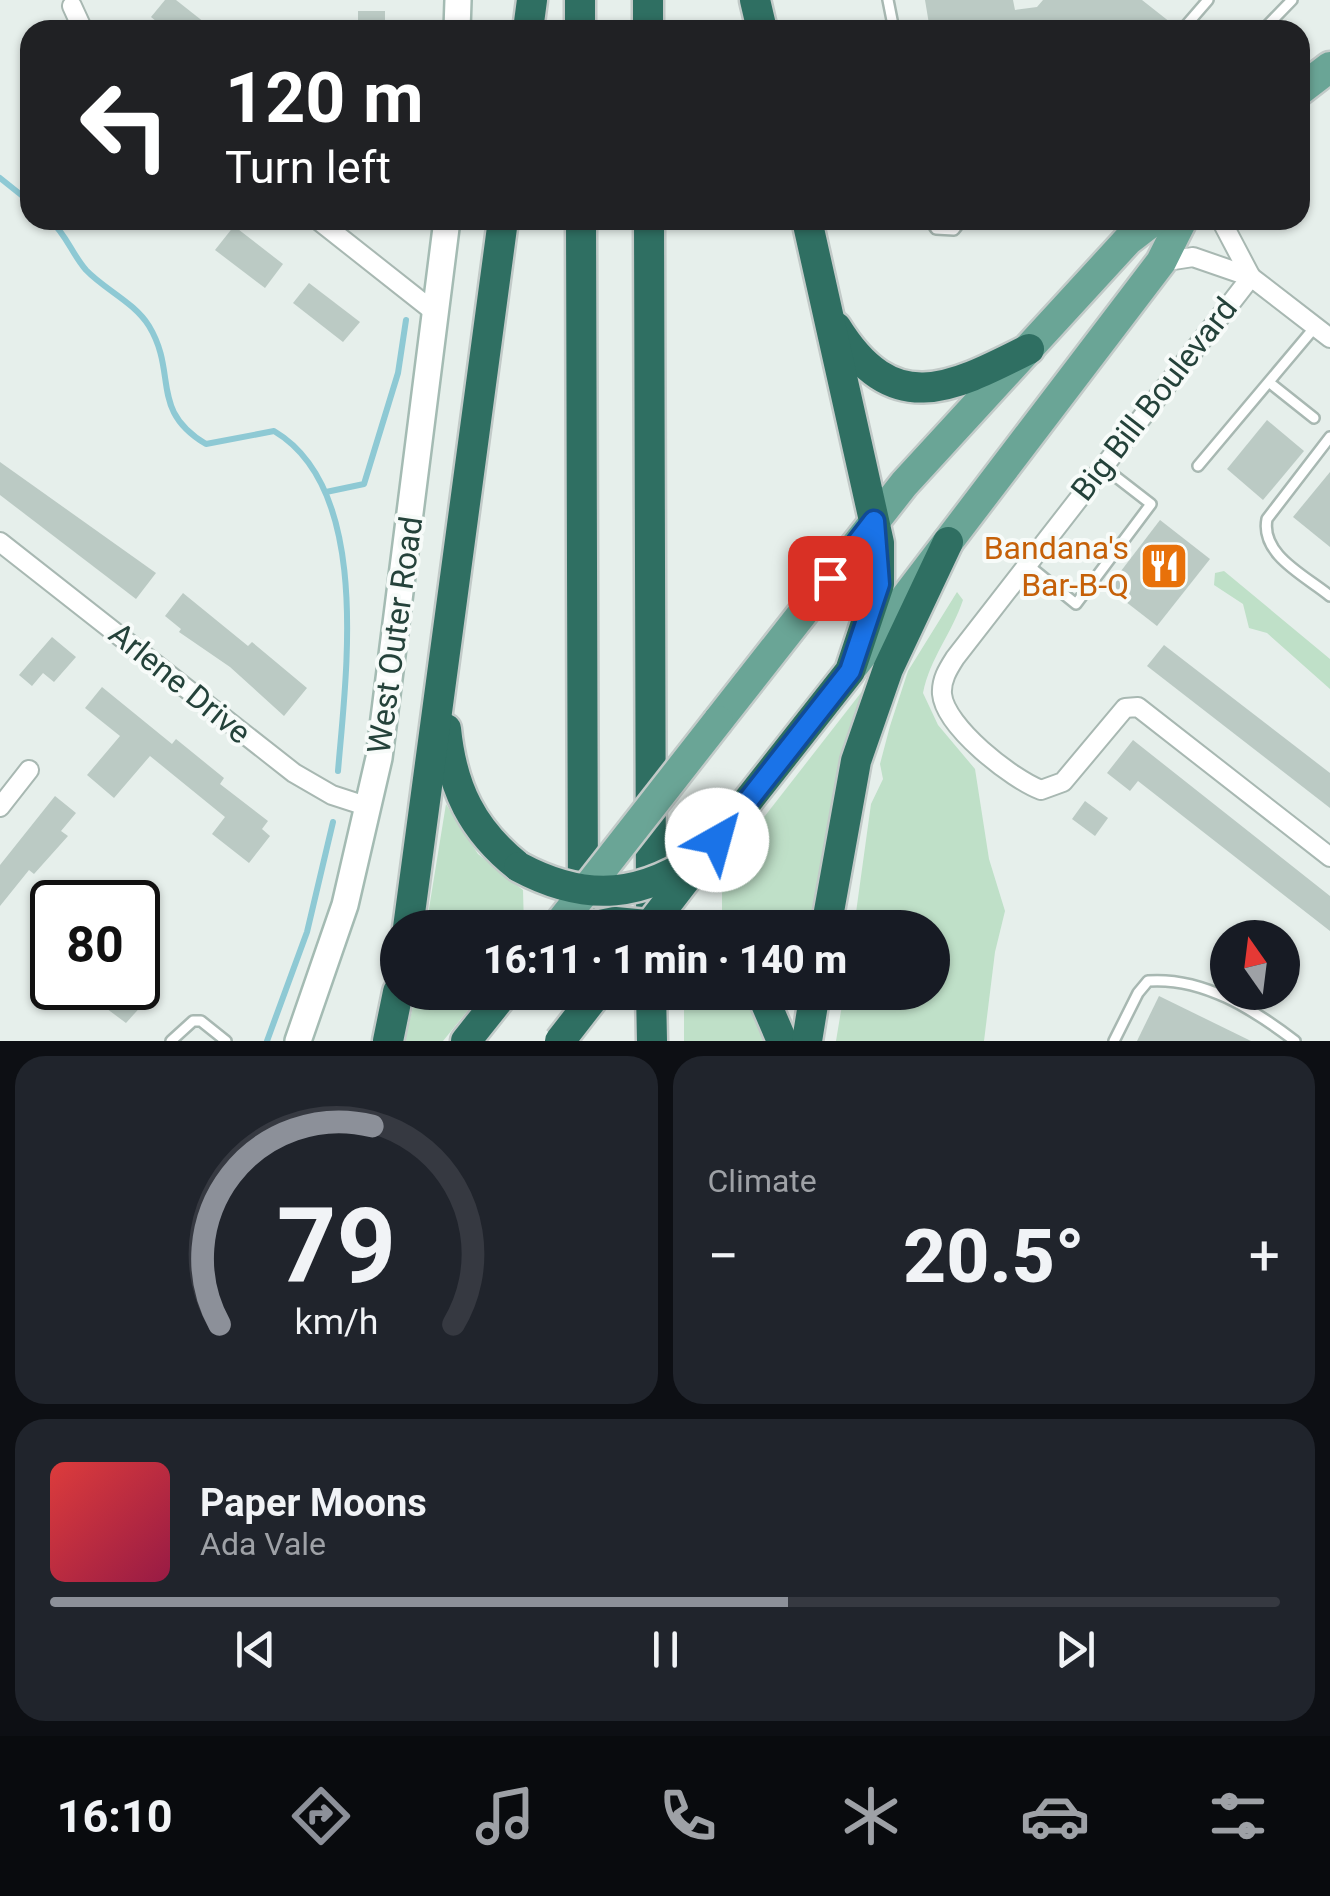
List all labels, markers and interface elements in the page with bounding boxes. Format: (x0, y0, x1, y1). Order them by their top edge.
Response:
text: 120 m (225, 57, 424, 139)
icon: left (60, 60, 190, 190)
text: Turn left (225, 141, 391, 194)
street label: Big Bill Boulevard (1063, 290, 1245, 508)
street label: West Outer Road (360, 514, 430, 756)
place label: Bandana's Bar-B-Q (984, 529, 1129, 604)
pin (788, 536, 873, 621)
restaurant icon: Bandana's Bar-B-Q (1138, 540, 1190, 592)
icon: arrive (803, 551, 858, 606)
street label: Arlene Drive (102, 614, 258, 752)
position arrow (665, 788, 769, 892)
speed limit sign: 80 (30, 880, 160, 1010)
north arrow (1210, 920, 1300, 1010)
map controls (1210, 920, 1300, 1010)
text: 16:11 · 1 min · 140 m (483, 938, 847, 982)
text: Climate (708, 1162, 817, 1200)
text: 79 (277, 1186, 396, 1307)
text: 20.5° (903, 1212, 1085, 1300)
text: − (708, 1224, 739, 1288)
text: + (1249, 1224, 1280, 1288)
text: km/h (294, 1301, 378, 1343)
text: Paper Moons (200, 1481, 427, 1525)
text: Ada Vale (200, 1525, 326, 1563)
icon: previous (228, 1622, 283, 1677)
icon: pause (638, 1622, 693, 1677)
icon: next (1048, 1622, 1103, 1677)
icon: directions (286, 1781, 356, 1851)
icon: music (470, 1781, 540, 1851)
icon: phone (653, 1781, 723, 1851)
icon: climate (836, 1781, 906, 1851)
icon: car (1020, 1781, 1090, 1851)
icon: filters (1203, 1781, 1273, 1851)
text: 16:10 (57, 1790, 173, 1843)

